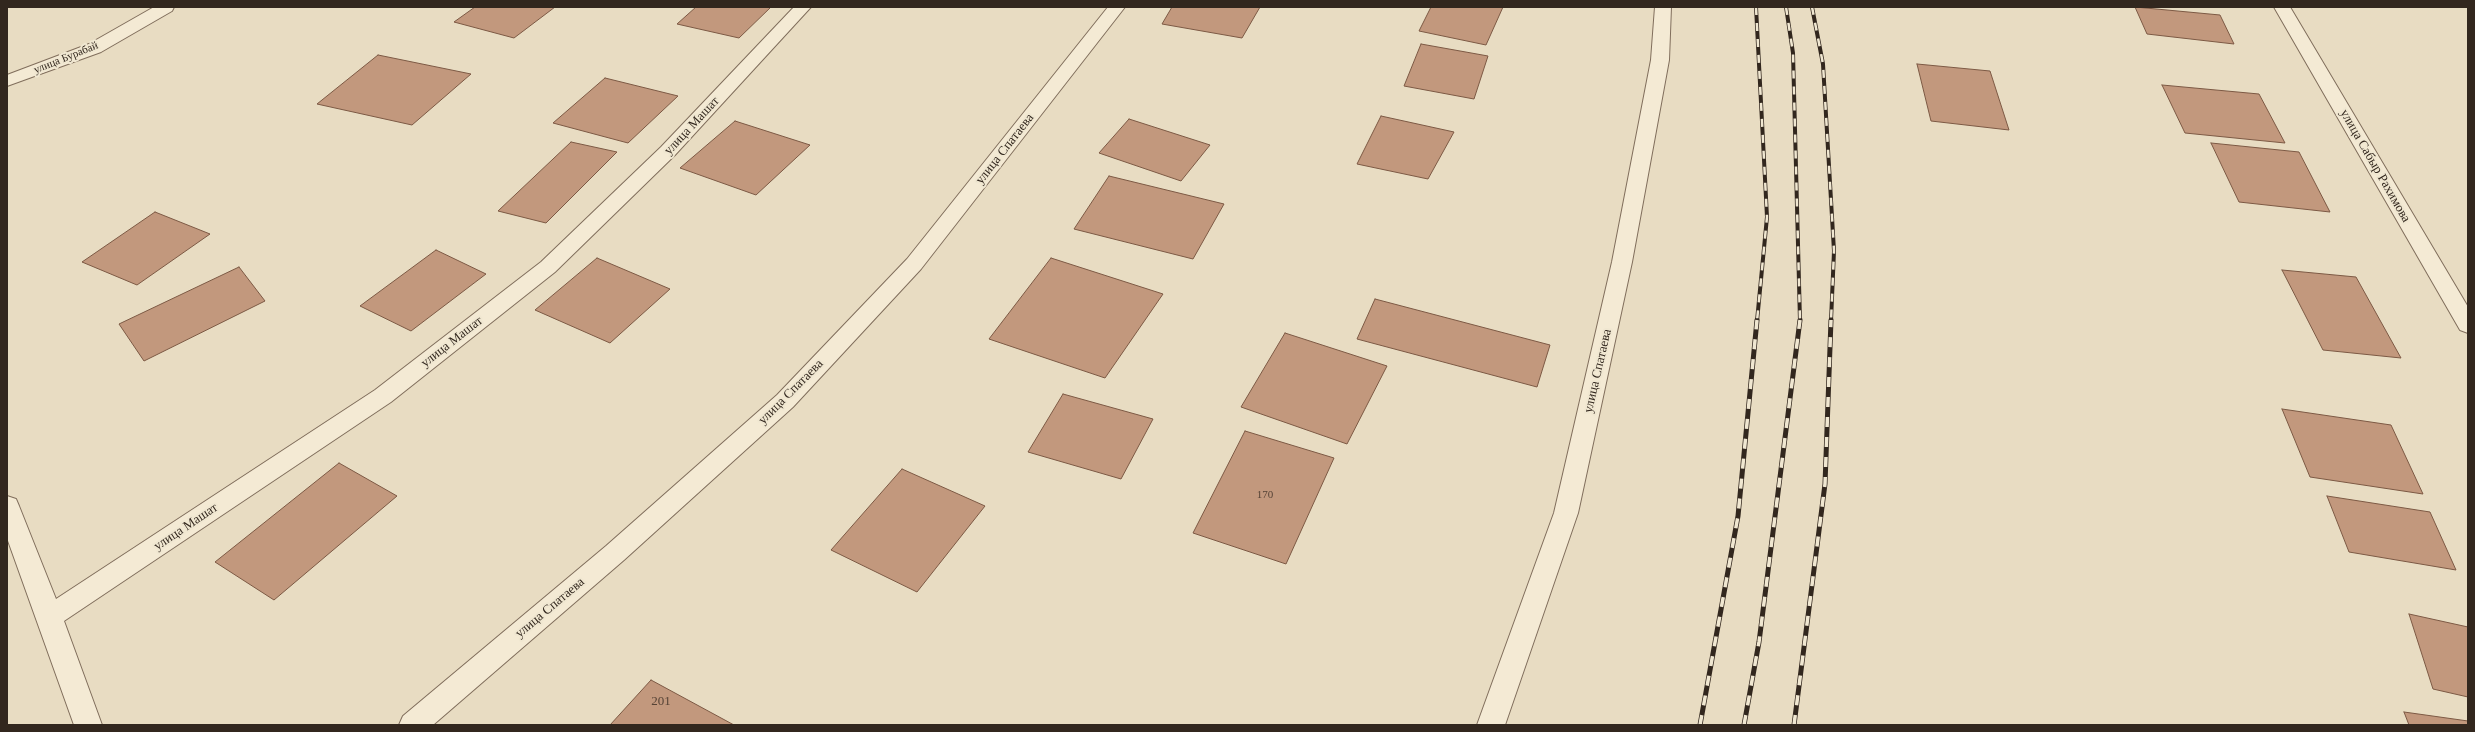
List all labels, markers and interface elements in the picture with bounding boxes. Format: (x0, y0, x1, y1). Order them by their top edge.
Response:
street label: улица Бурабай (32, 39, 100, 77)
street label: улица Машат (661, 94, 723, 158)
street label: улица Сабыр Рахимова (2336, 107, 2414, 225)
street label: улица Спатаева (973, 110, 1037, 188)
street label: улица Машат (418, 313, 486, 371)
street label: улица Спатаева (1581, 328, 1615, 414)
street label: улица Спатаева (755, 356, 827, 428)
house number: 170 (1257, 488, 1273, 502)
street label: улица Машат (151, 500, 221, 554)
street label: улица Спатаева (512, 575, 588, 641)
house number: 201 (651, 694, 671, 710)

